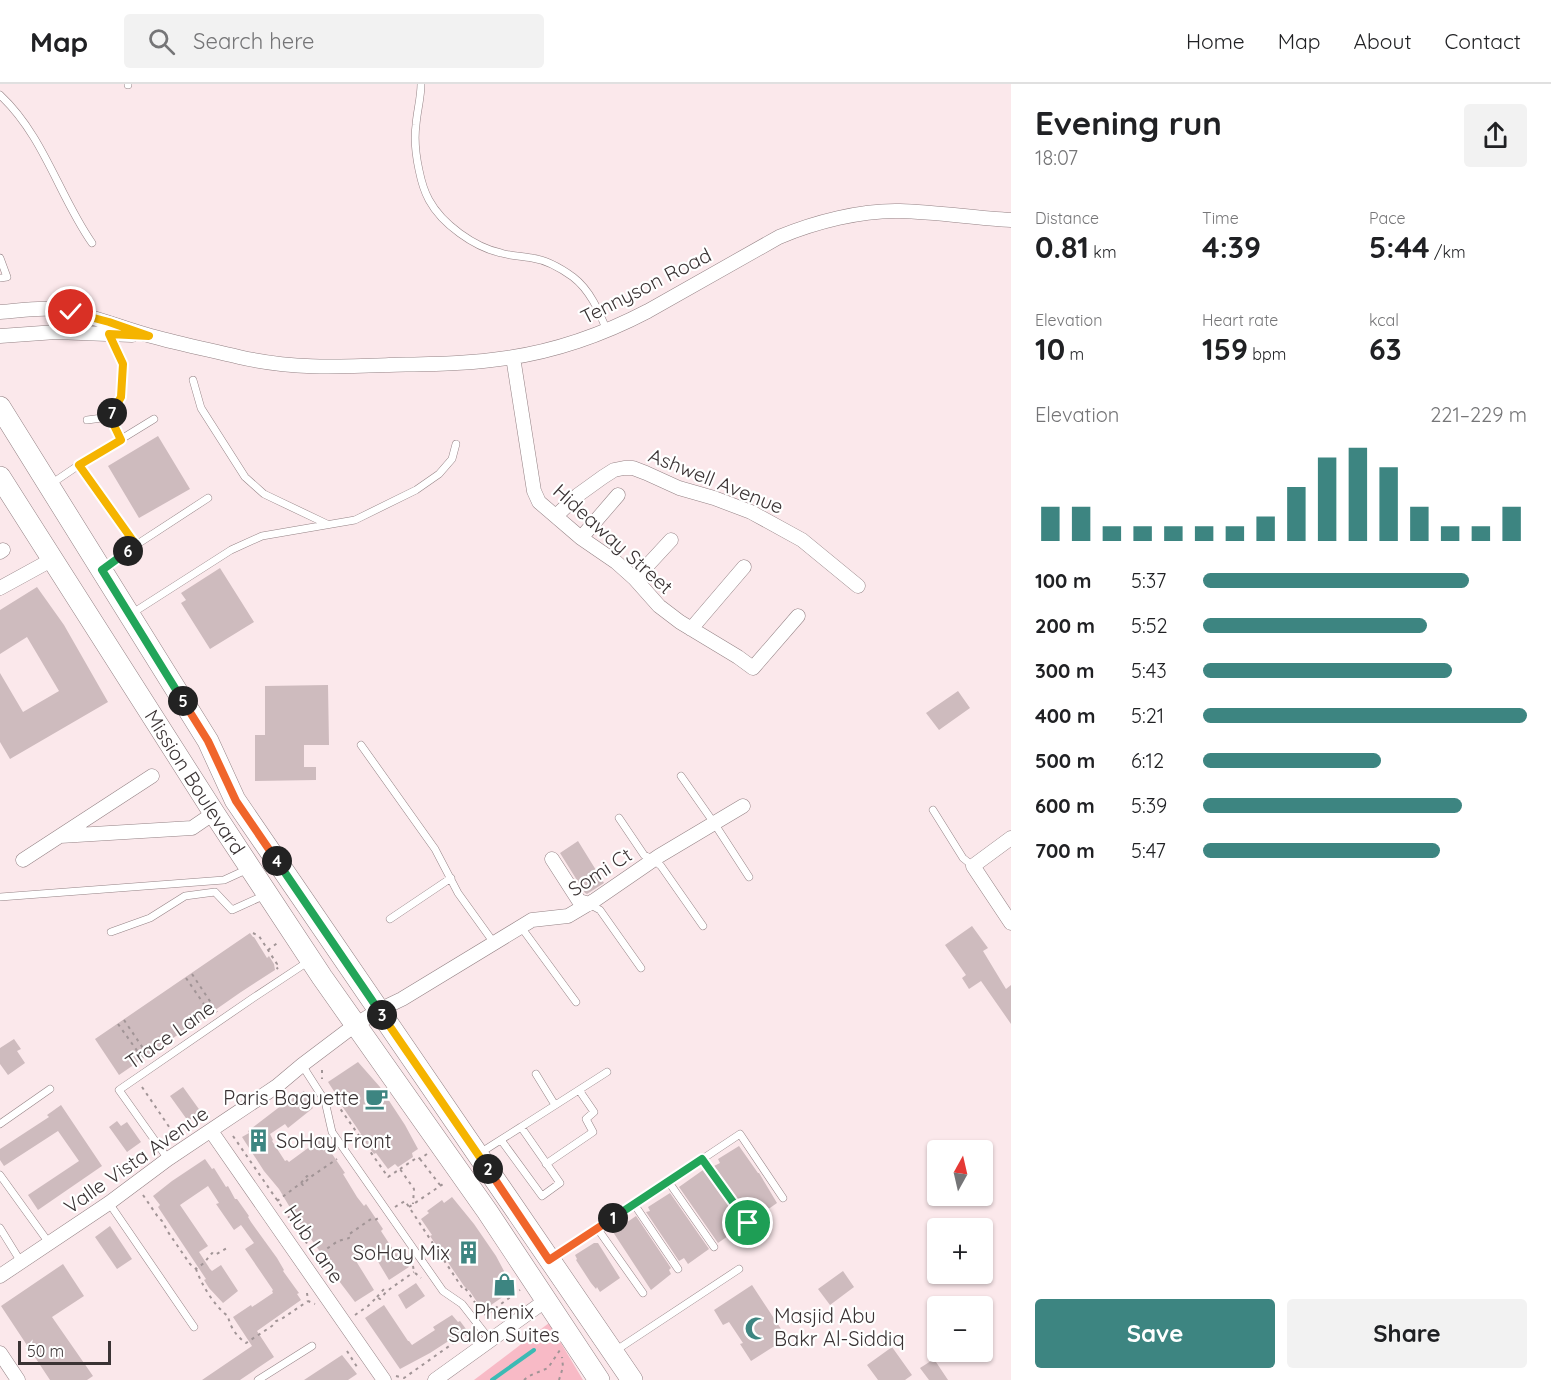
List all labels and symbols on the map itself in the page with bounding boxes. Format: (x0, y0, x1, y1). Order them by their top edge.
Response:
street label: Tennyson Road (576, 242, 715, 329)
pin (45, 286, 96, 337)
pin: 7 (97, 398, 127, 428)
street label: Ashwell Avenue (645, 442, 787, 519)
street label: Hideaway Street (548, 478, 679, 599)
pin: 6 (113, 536, 143, 566)
pin: 5 (168, 686, 198, 716)
street label: Mission Boulevard (139, 705, 251, 859)
street label: Somi Ct (563, 842, 637, 901)
pin: 4 (262, 846, 292, 876)
street label: Trace Lane (120, 995, 219, 1074)
pin: 3 (367, 1000, 397, 1030)
place label: Paris Baguette (223, 1085, 359, 1110)
cafe icon: Paris Baguette (364, 1085, 390, 1111)
street label: Valle Vista Avenue (59, 1100, 213, 1219)
building icon: SoHay Front (245, 1128, 271, 1154)
place label: SoHay Front (276, 1128, 392, 1153)
north arrow (927, 1140, 993, 1206)
pin: 2 (473, 1154, 503, 1184)
pin (722, 1197, 773, 1248)
street label: Hub Lane (279, 1200, 350, 1288)
pin: 1 (598, 1203, 628, 1233)
place label: SoHay Mix (353, 1240, 450, 1265)
building icon: SoHay Mix (455, 1240, 481, 1266)
shop icon: Phenix Salon Suites (491, 1271, 517, 1297)
place label: Phenix Salon Suites (448, 1299, 560, 1347)
place label: Masjid Abu Bakr Al-Siddiq (774, 1303, 905, 1351)
mosque icon: Masjid Abu Bakr Al-Siddiq (743, 1315, 769, 1341)
scale bar (18, 1338, 111, 1366)

